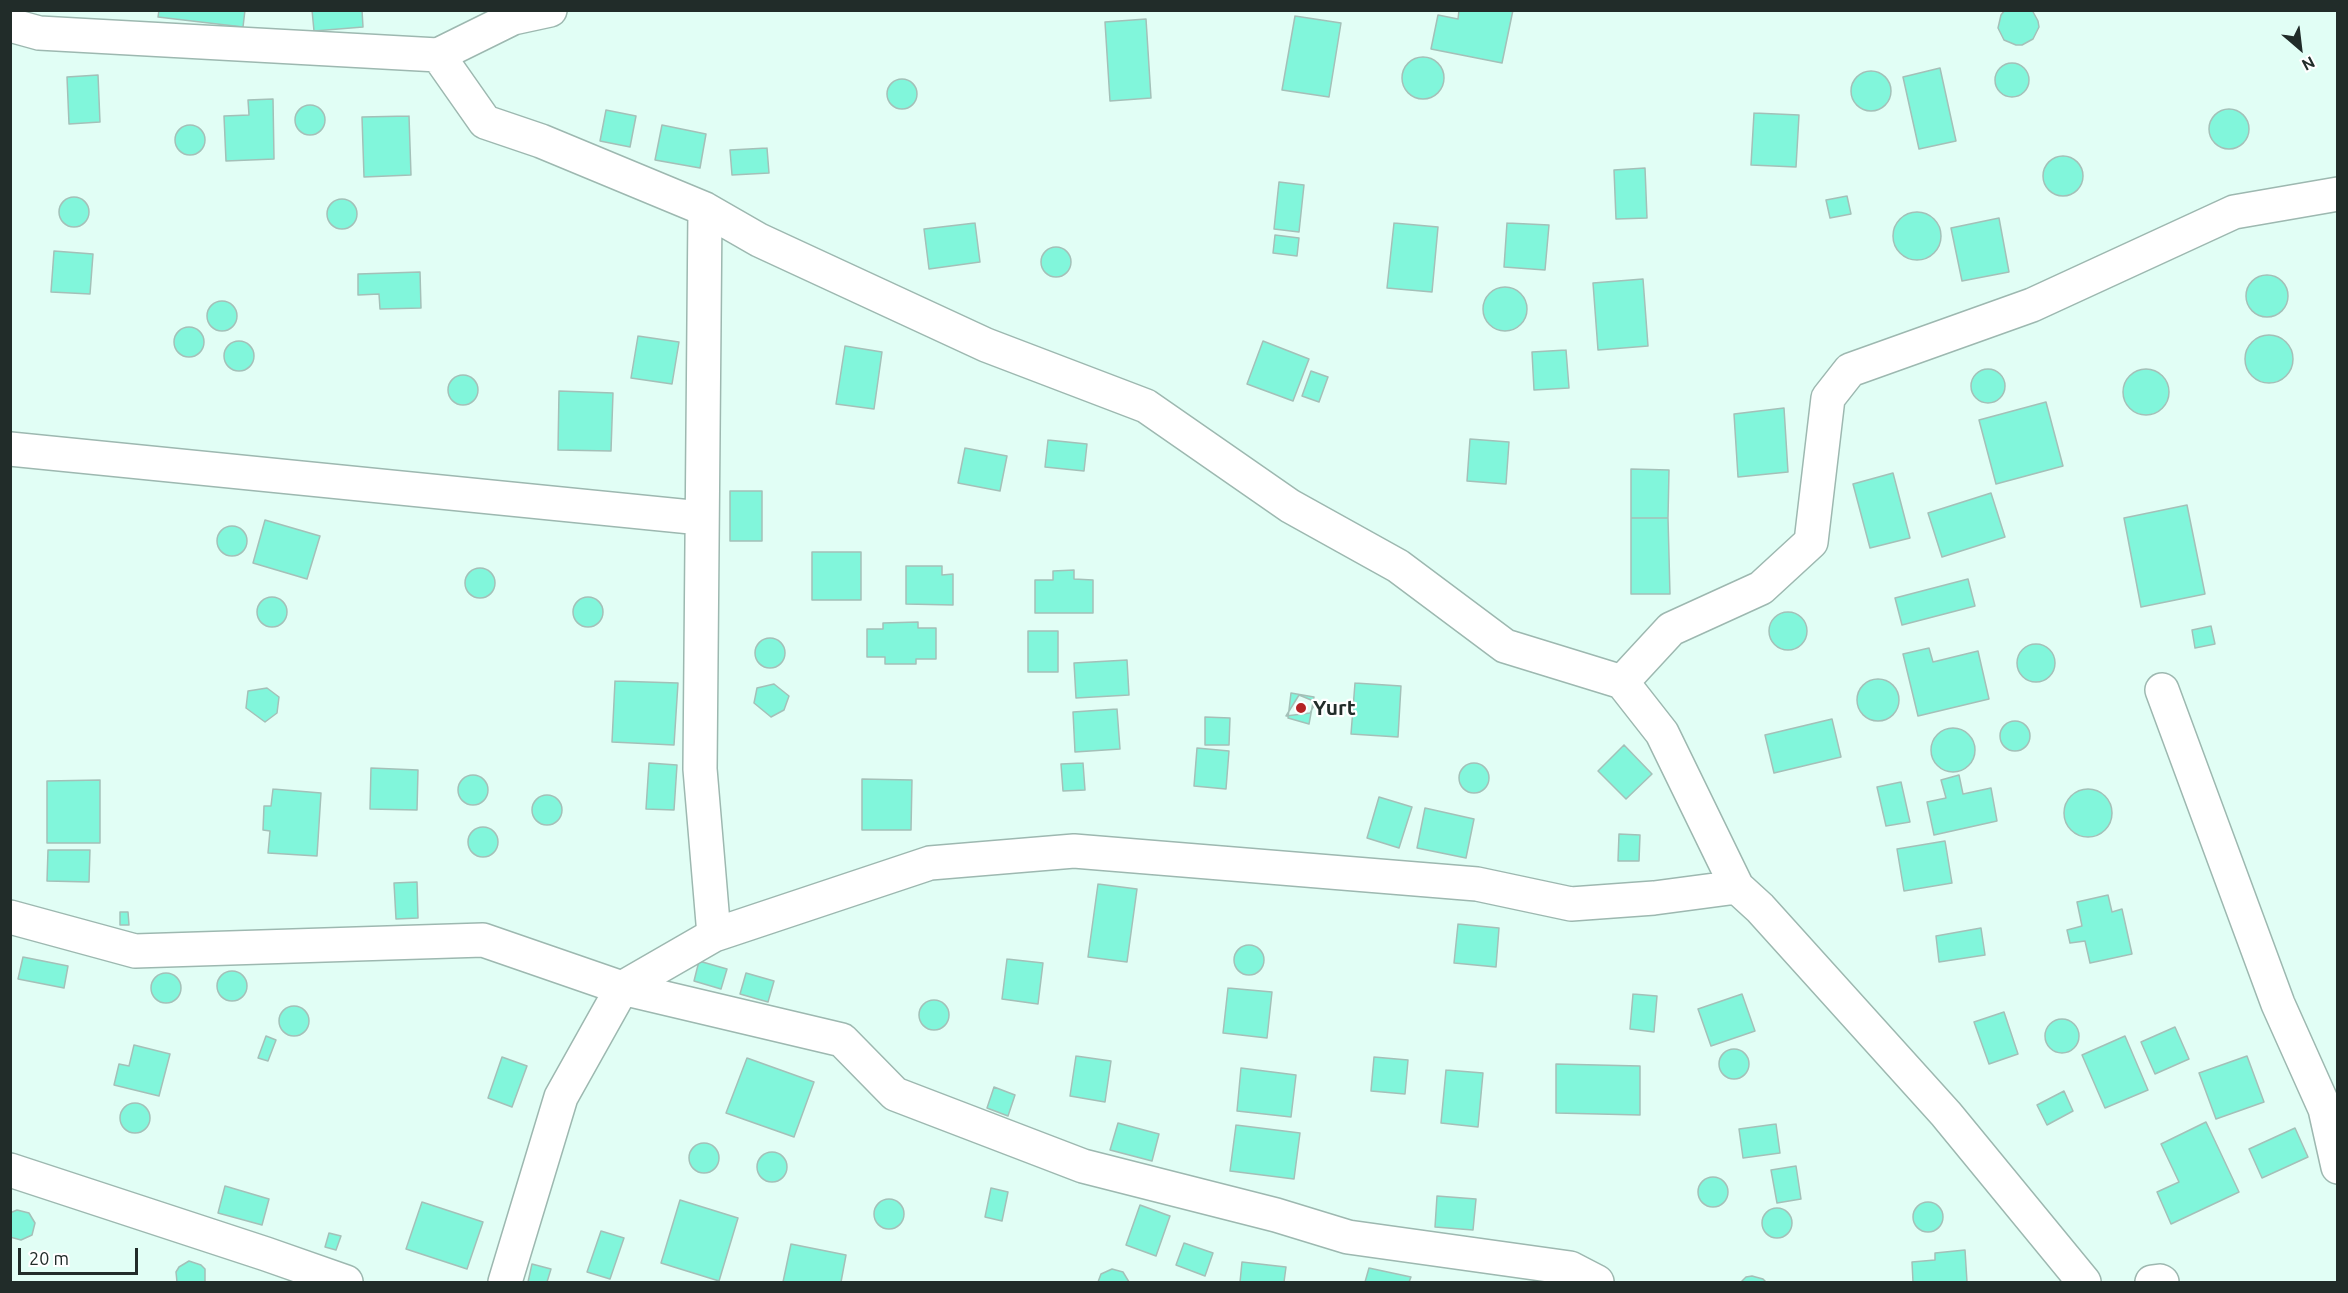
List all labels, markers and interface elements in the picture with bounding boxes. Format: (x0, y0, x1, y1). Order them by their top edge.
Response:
north arrow (2270, 18, 2330, 78)
text: N (2299, 53, 2318, 75)
place label: Yurt (1313, 695, 1356, 721)
marker: Yurt (1294, 701, 1308, 715)
scale bar (21, 1236, 141, 1274)
text: 20 m (29, 1248, 69, 1268)

